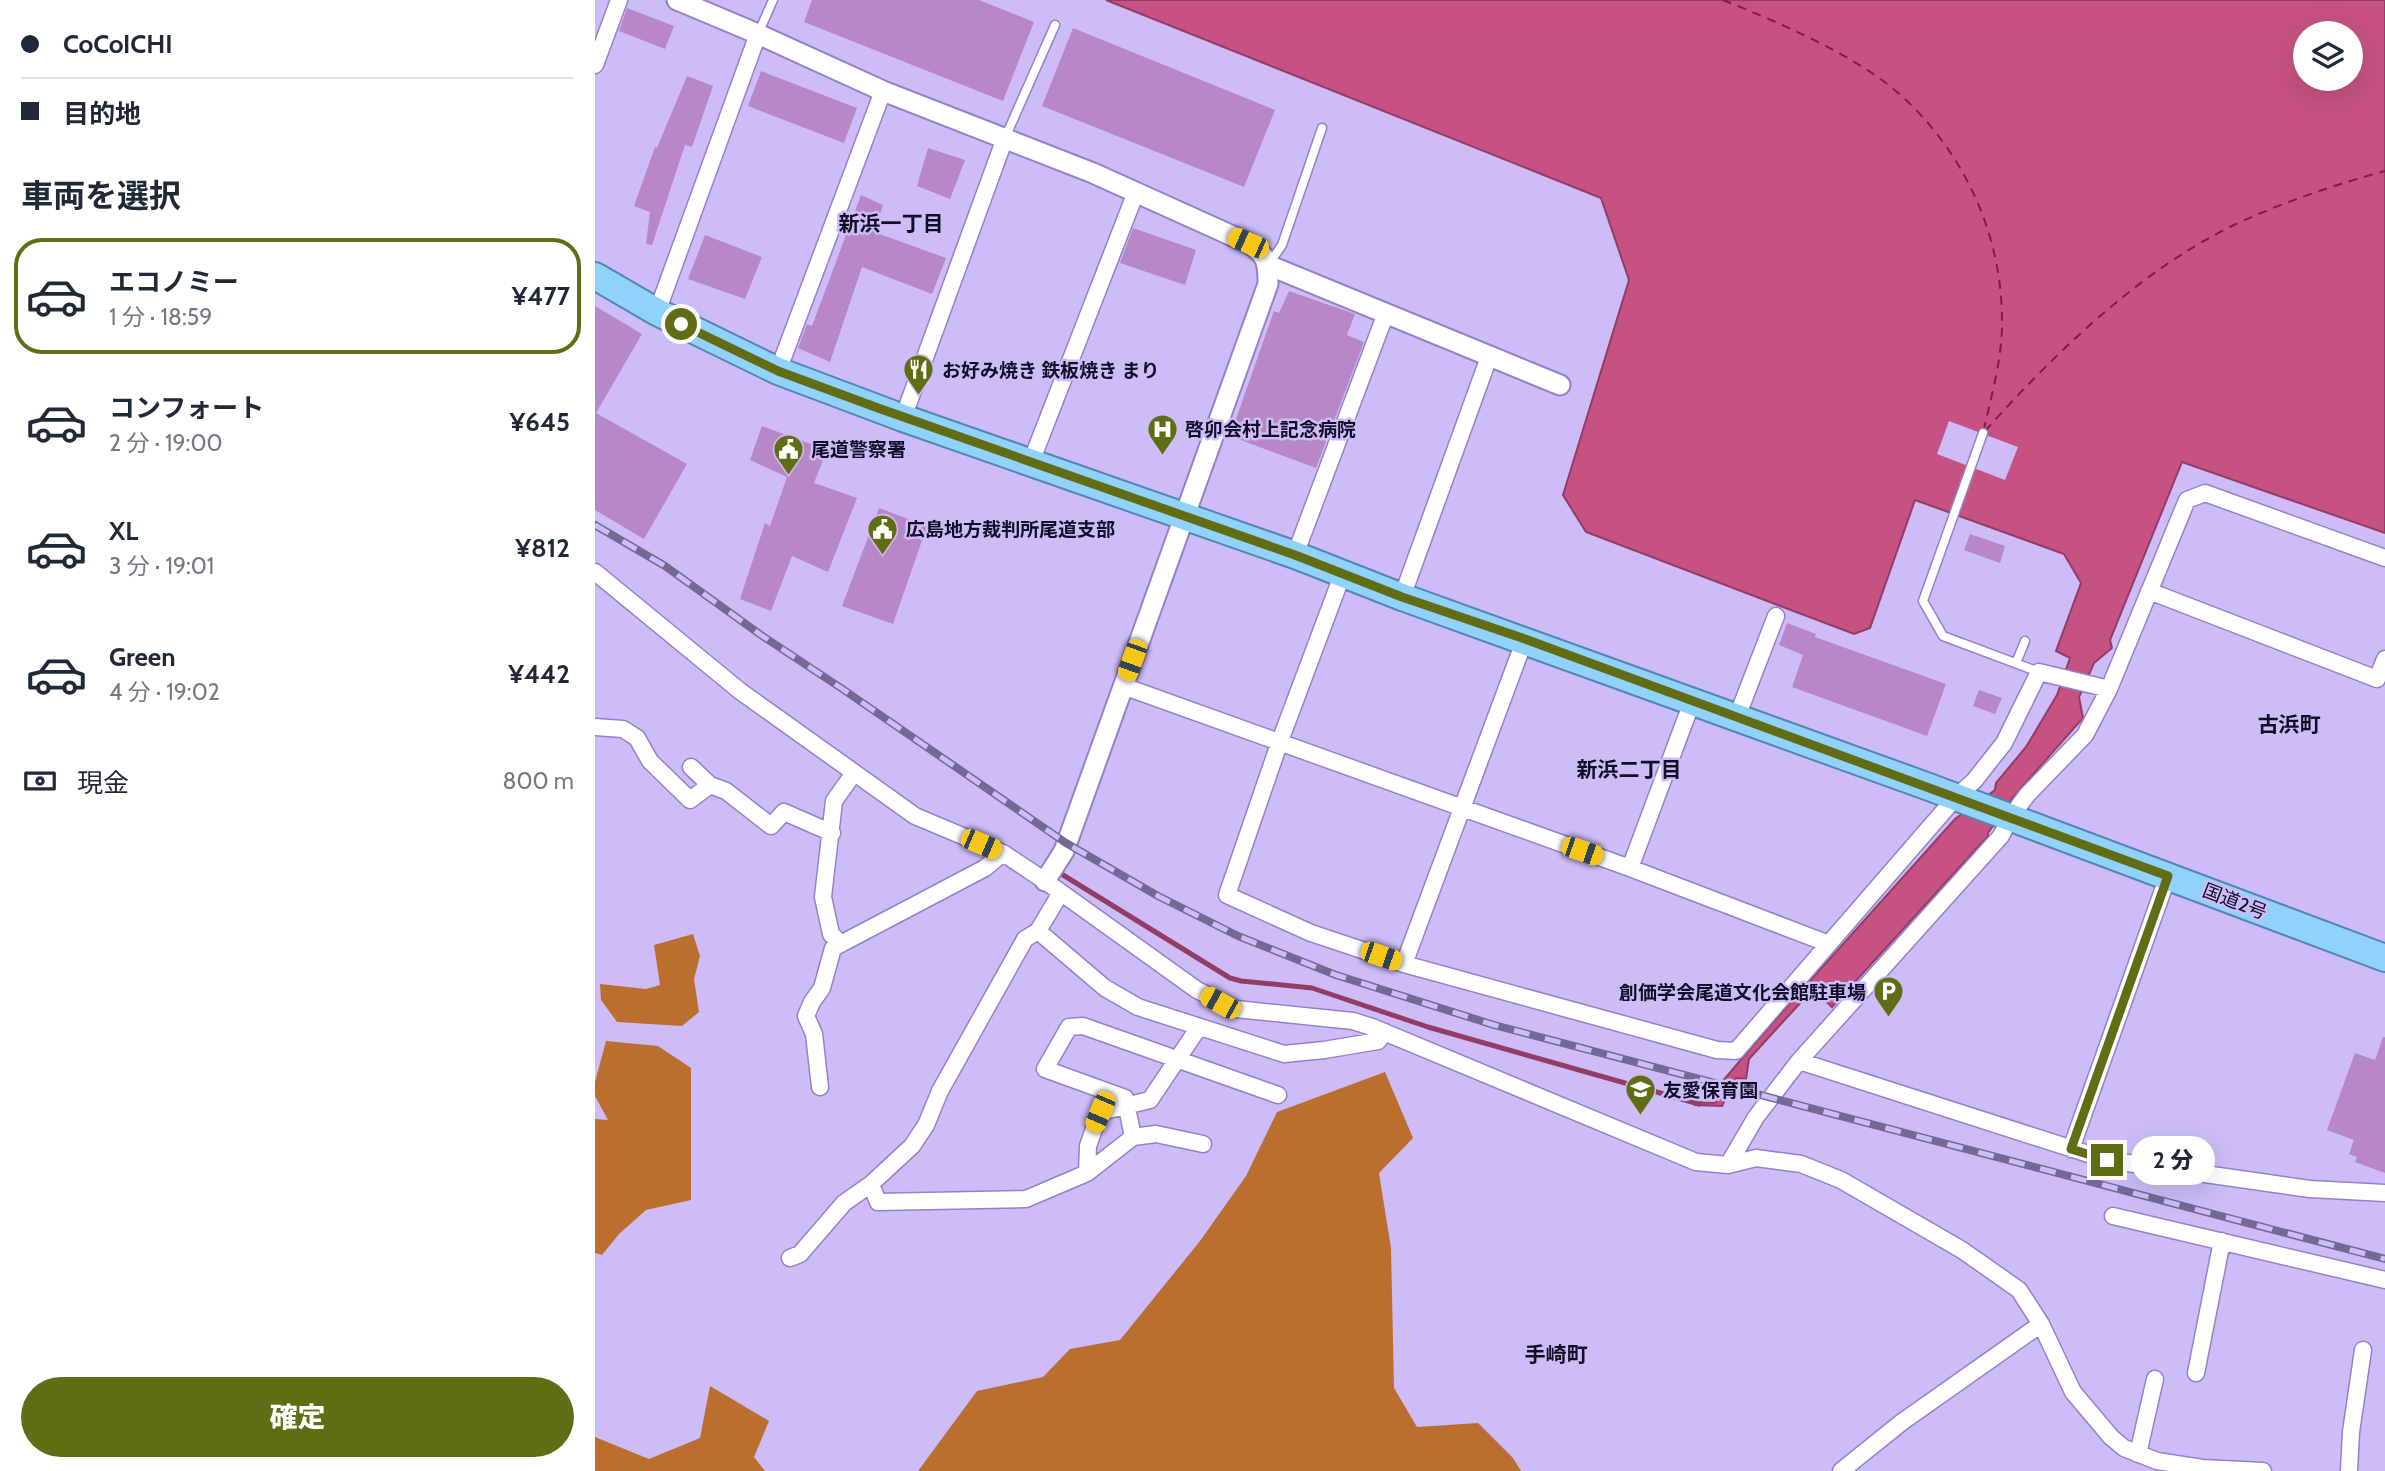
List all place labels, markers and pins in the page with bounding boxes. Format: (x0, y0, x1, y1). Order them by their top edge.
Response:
restaurant icon: お好み焼き 鉄板焼き まり (902, 353, 936, 397)
place label: お好み焼き 鉄板焼き まり (942, 359, 1160, 382)
hospital icon: 啓卯会村上記念病院 (1145, 412, 1179, 456)
place label: 啓卯会村上記念病院 (1185, 418, 1356, 441)
public building icon: 尾道警察署 (771, 432, 805, 476)
place label: 尾道警察署 (811, 438, 906, 461)
public building icon: 広島地方裁判所尾道支部 (866, 512, 900, 556)
place label: 広島地方裁判所尾道支部 (906, 518, 1115, 541)
parking icon: 創価学会尾道文化会館駐車場 (1872, 975, 1906, 1019)
place label: 創価学会尾道文化会館駐車場 (1619, 981, 1866, 1004)
school or university icon: 友愛保育園 (1623, 1073, 1657, 1117)
place label: 友愛保育園 (1663, 1079, 1758, 1102)

